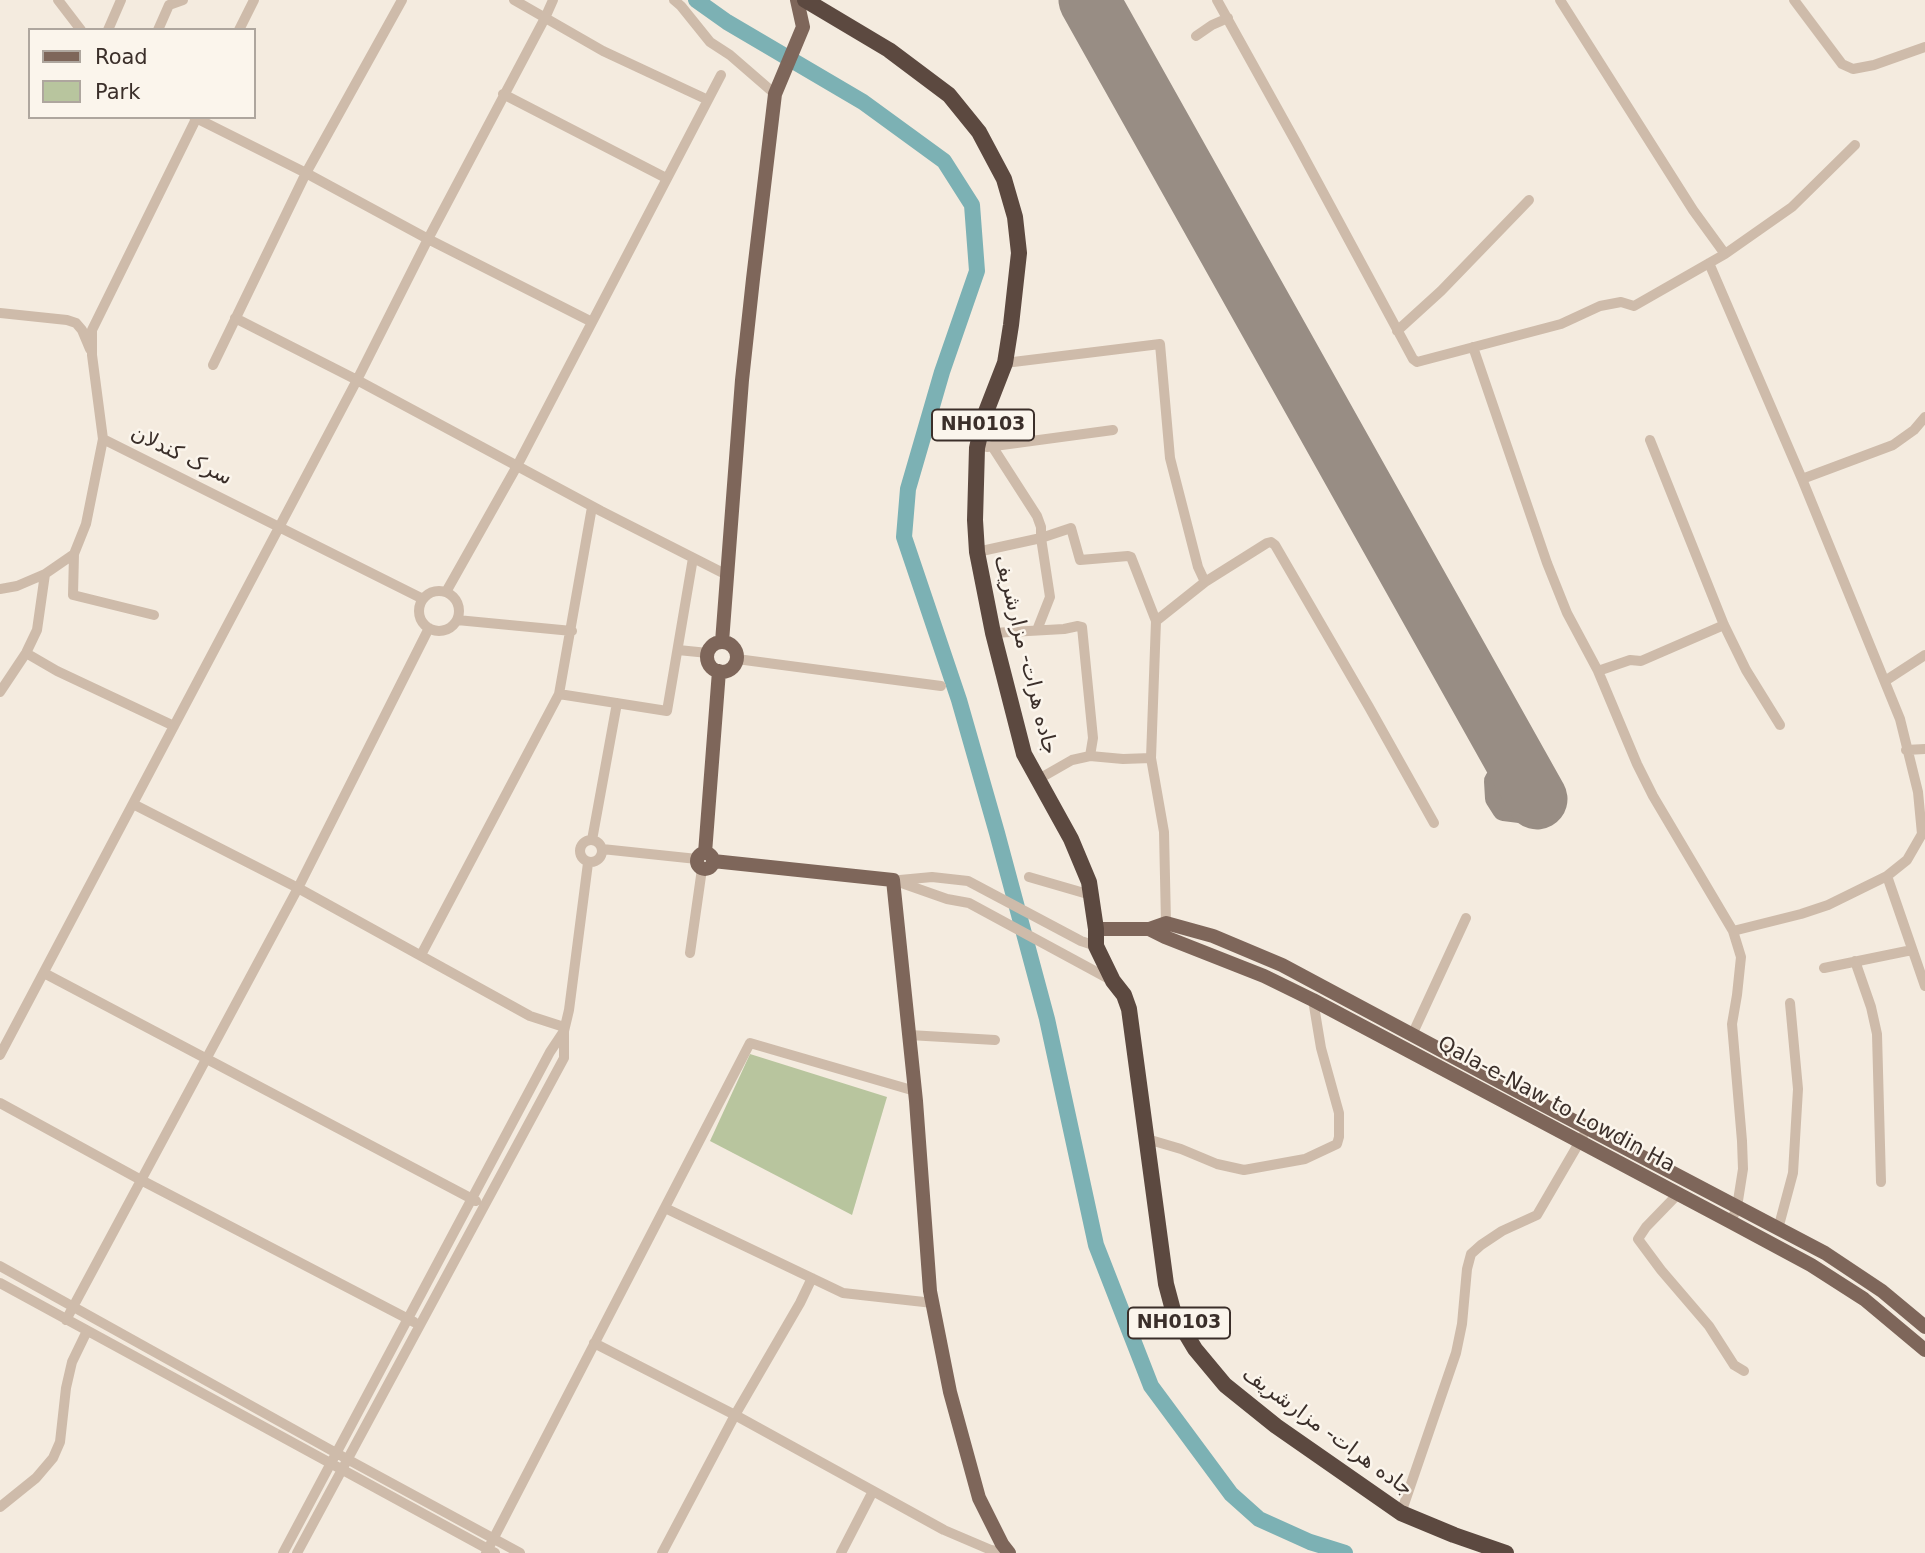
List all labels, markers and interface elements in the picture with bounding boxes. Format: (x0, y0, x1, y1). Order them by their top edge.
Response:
legend (28, 28, 256, 119)
text: Road (95, 45, 148, 69)
text: Park (95, 80, 140, 104)
road number: NH0103 (932, 410, 1034, 440)
street label: سرک کندلان (126, 421, 236, 491)
street label: جاده هرات- مزارشریف (988, 553, 1062, 757)
street label: Qala-e-Naw to Lowdin Ha (1433, 1032, 1679, 1178)
road number: NH0103 (1128, 1308, 1230, 1338)
street label: جاده هرات- مزارشریف (1237, 1362, 1417, 1502)

